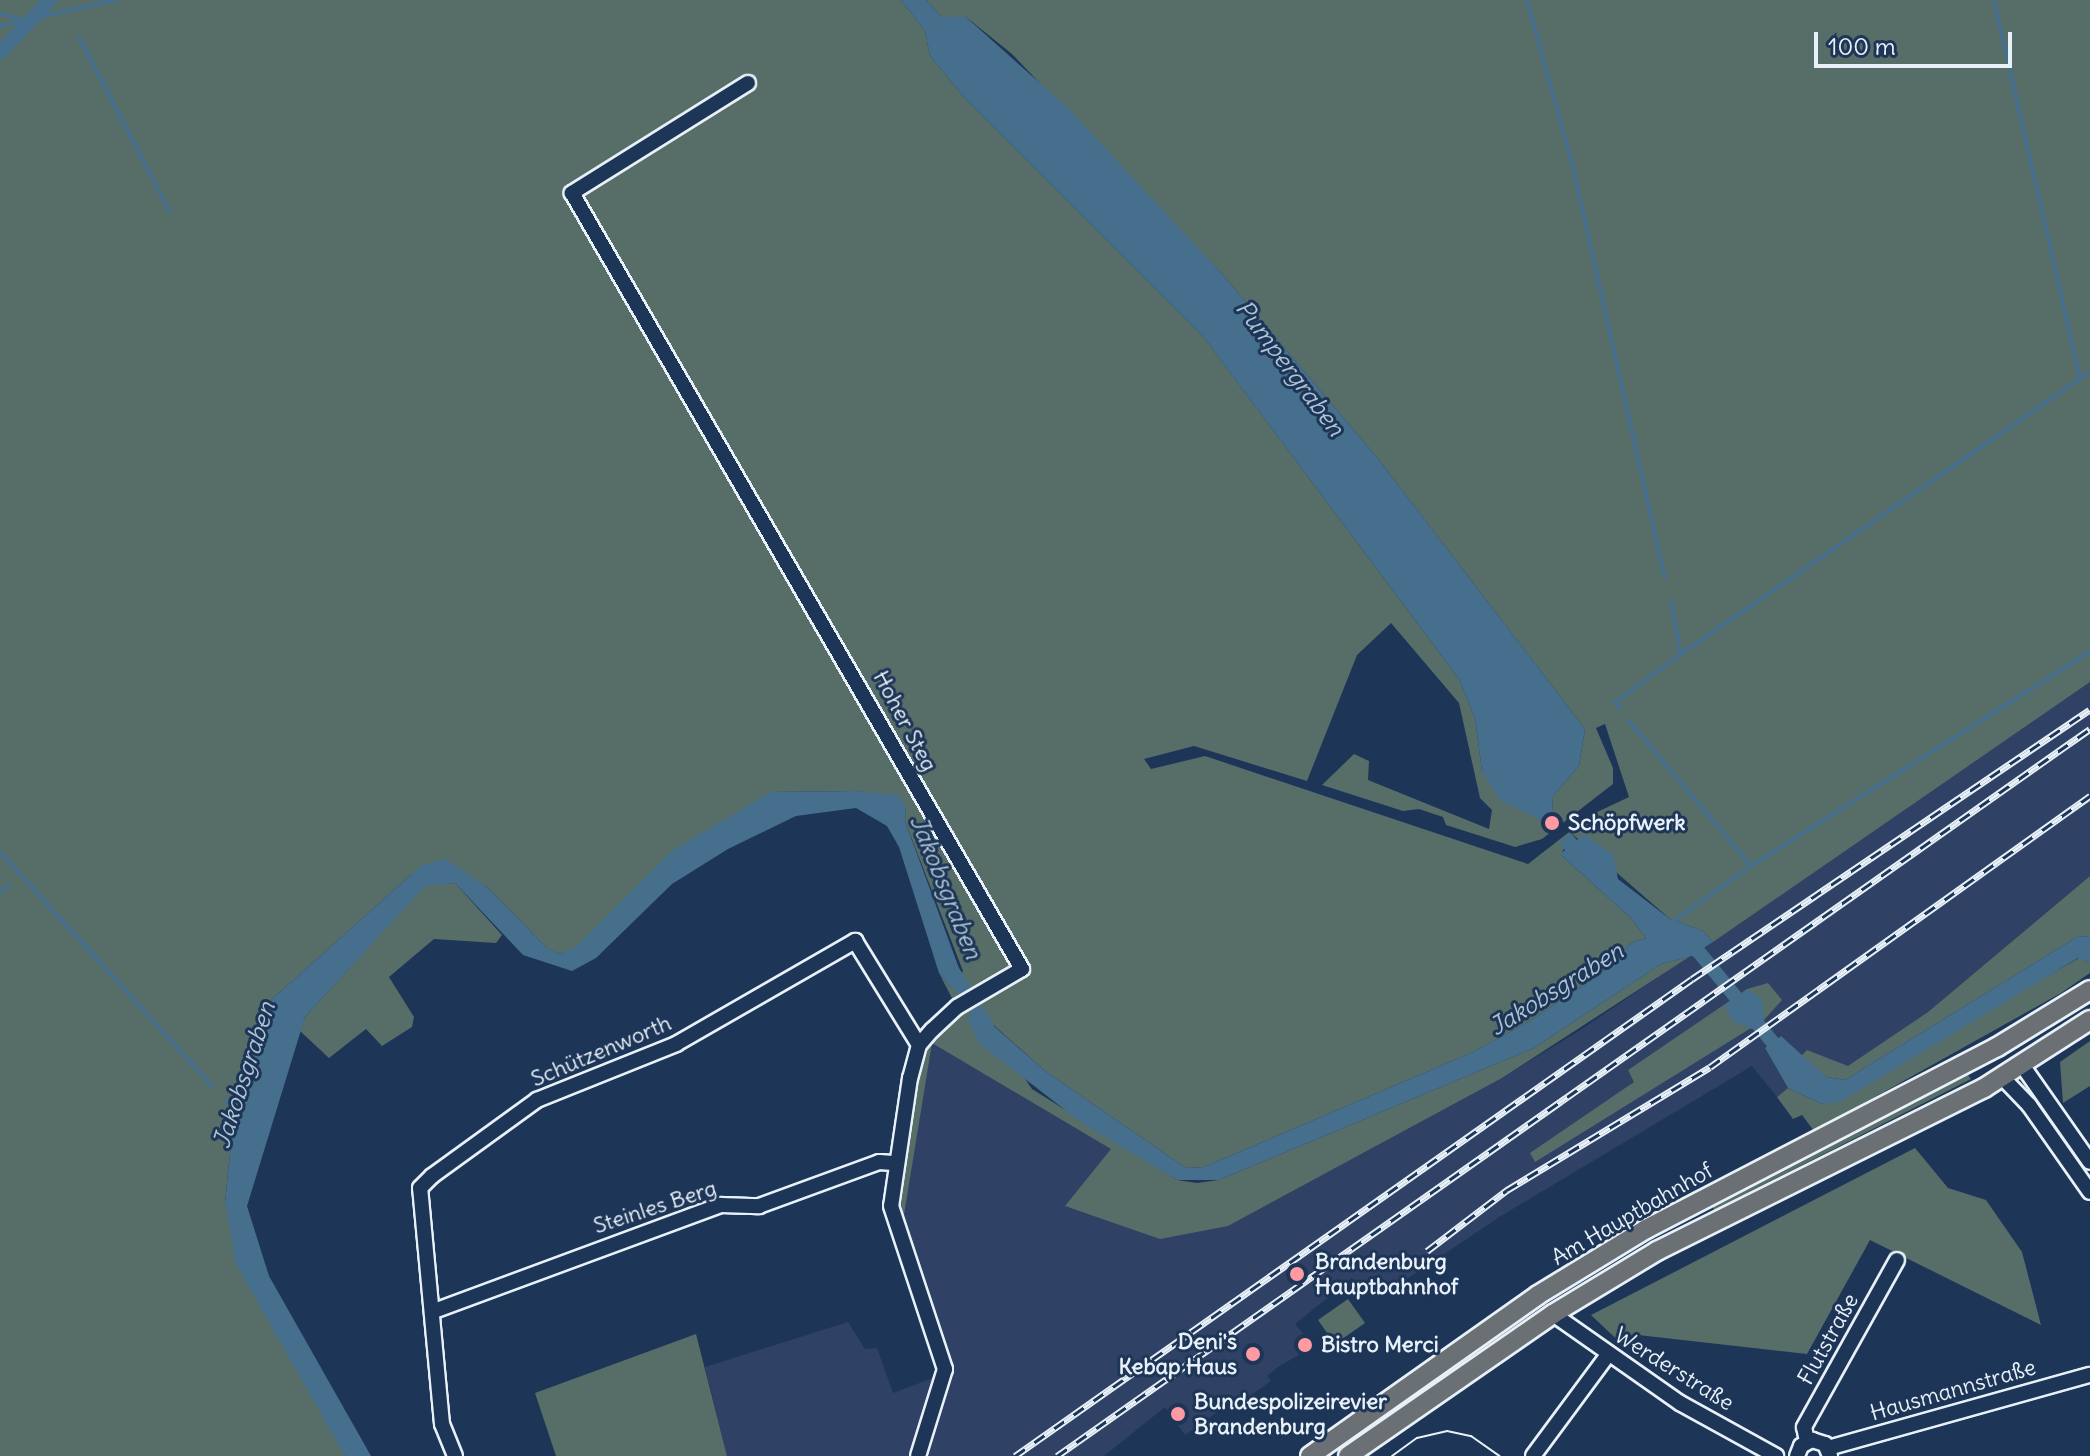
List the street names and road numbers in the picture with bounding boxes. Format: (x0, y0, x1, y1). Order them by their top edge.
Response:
street label: Hoher Steg (868, 666, 942, 776)
street label: Schützenworth (527, 1010, 675, 1092)
street label: Am Hauptbahnhof (1547, 1157, 1717, 1271)
street label: Steinles Berg (590, 1175, 720, 1239)
street label: Flutstraße (1792, 1289, 1864, 1389)
street label: Werderstraße (1609, 1322, 1739, 1416)
street label: Hausmannstraße (1867, 1354, 2039, 1426)

